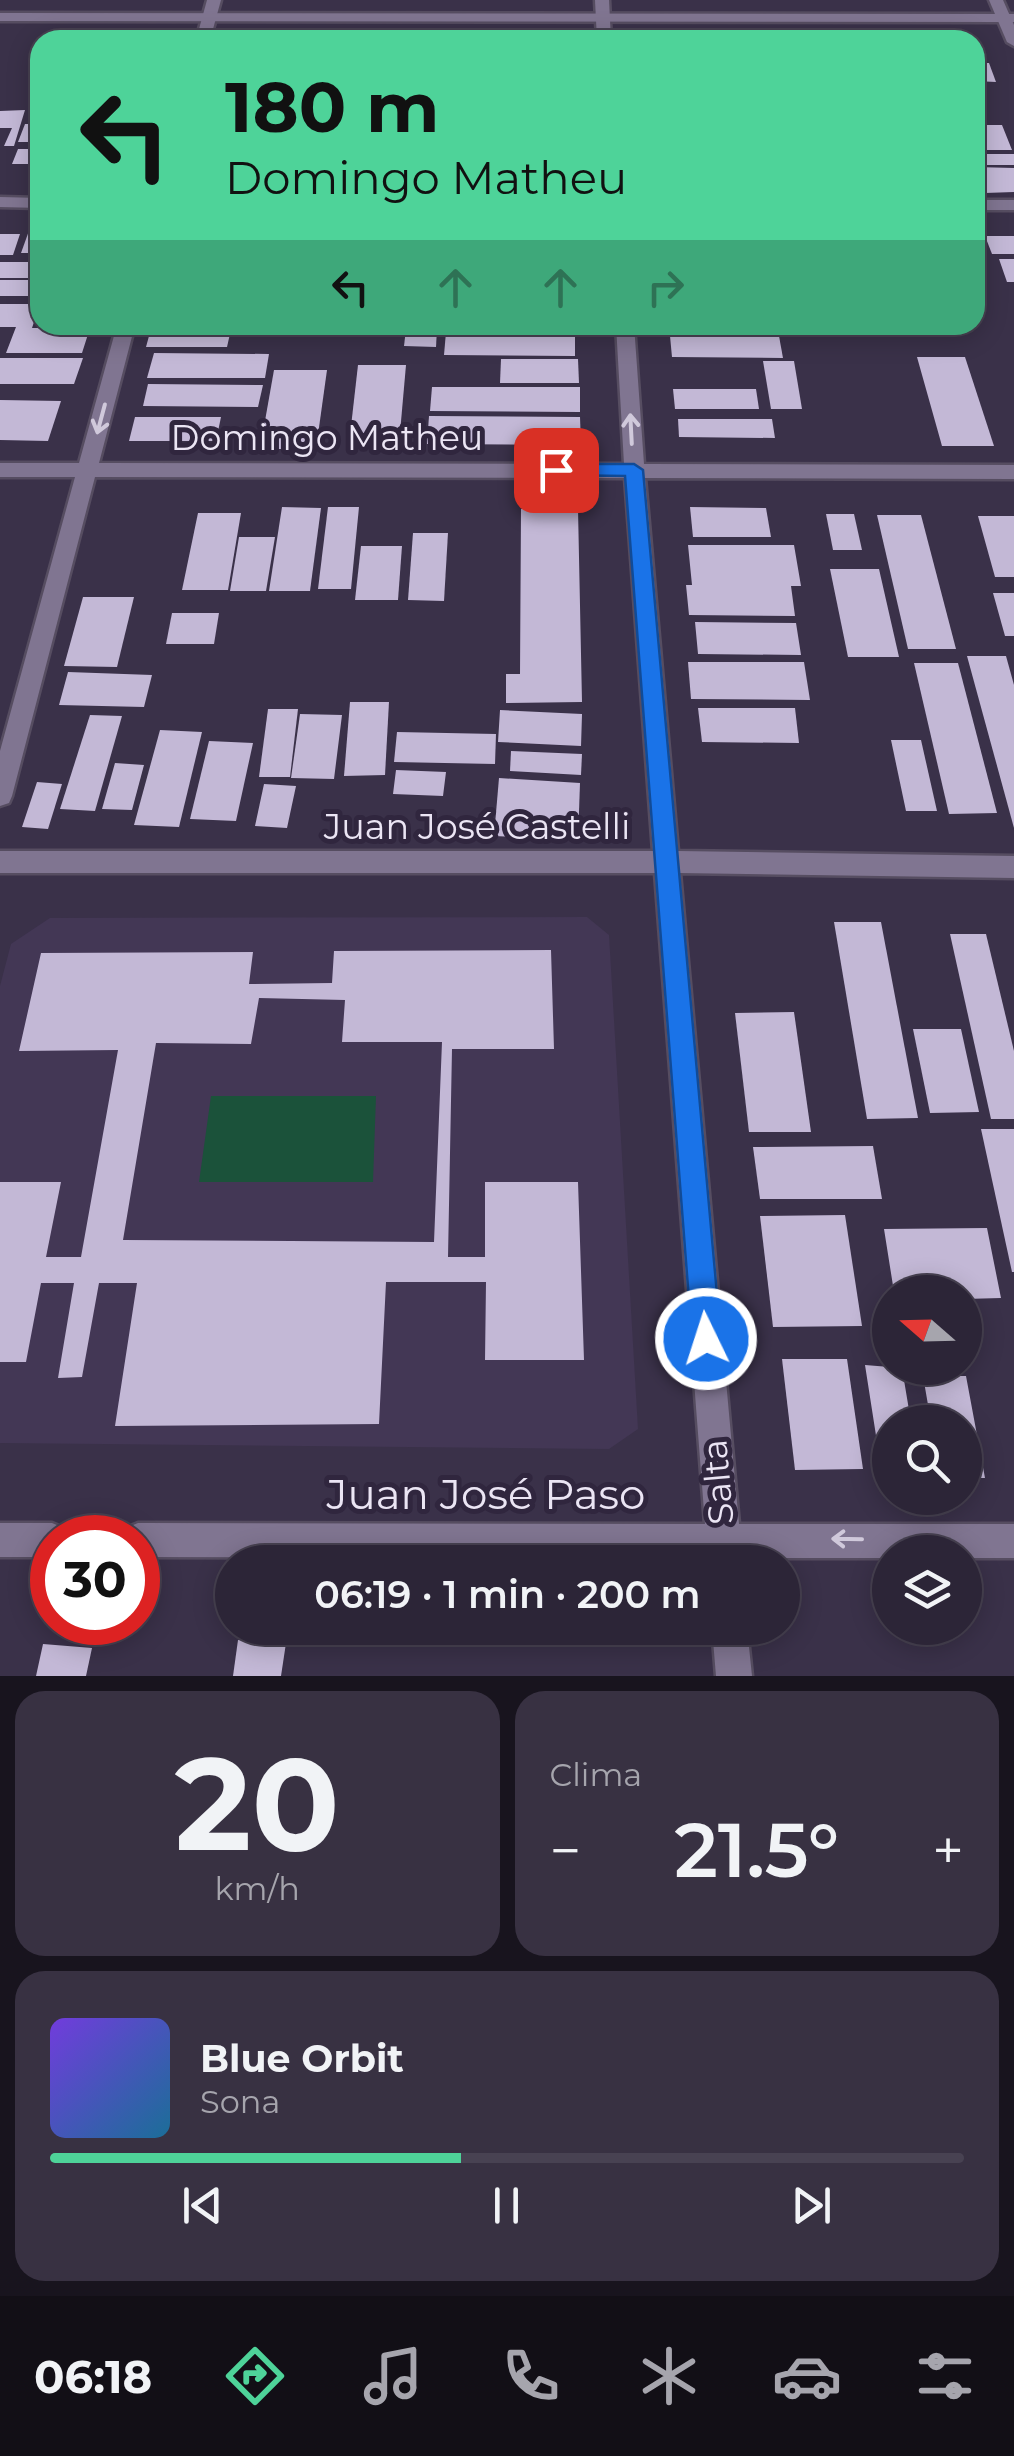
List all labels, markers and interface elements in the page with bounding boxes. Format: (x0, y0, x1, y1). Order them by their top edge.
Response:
text: 180 m (225, 64, 439, 150)
icon: left (60, 70, 190, 200)
text: Domingo Matheu (225, 150, 627, 205)
icon: left (323, 260, 378, 315)
icon: ahead (428, 260, 483, 315)
icon: ahead (533, 260, 588, 315)
icon: right (638, 260, 693, 315)
one-way arrow (90, 403, 109, 434)
one-way arrow (622, 413, 641, 446)
street label: Domingo Matheu (171, 416, 483, 459)
pin (514, 428, 599, 513)
icon: arrive (529, 443, 584, 498)
street label: Juan José Castelli (323, 805, 630, 848)
north arrow (872, 1275, 982, 1385)
map controls (872, 1275, 982, 1645)
position arrow (654, 1287, 758, 1391)
button: search (872, 1405, 982, 1515)
street label: Salta (692, 1438, 743, 1526)
street label: Juan José Paso (326, 1468, 645, 1520)
speed limit sign: 30 (30, 1515, 160, 1645)
one-way arrow (831, 1530, 864, 1548)
button: layers (872, 1535, 982, 1645)
text: 06:19 · 1 min · 200 m (314, 1571, 701, 1618)
text: 20 (175, 1724, 340, 1883)
text: Clima (550, 1755, 642, 1794)
text: 21.5° (674, 1804, 839, 1896)
text: − (550, 1817, 581, 1884)
text: + (932, 1817, 964, 1884)
text: km/h (215, 1869, 300, 1908)
text: Blue Orbit (200, 2035, 404, 2082)
text: Sona (200, 2082, 280, 2121)
icon: previous (175, 2178, 230, 2233)
icon: pause (479, 2178, 534, 2233)
icon: next (784, 2178, 839, 2233)
icon: directions (220, 2341, 290, 2411)
icon: music (358, 2341, 428, 2411)
icon: phone (496, 2341, 566, 2411)
icon: climate (634, 2341, 704, 2411)
icon: car (772, 2341, 842, 2411)
icon: filters (910, 2341, 980, 2411)
text: 06:18 (34, 2349, 152, 2404)

